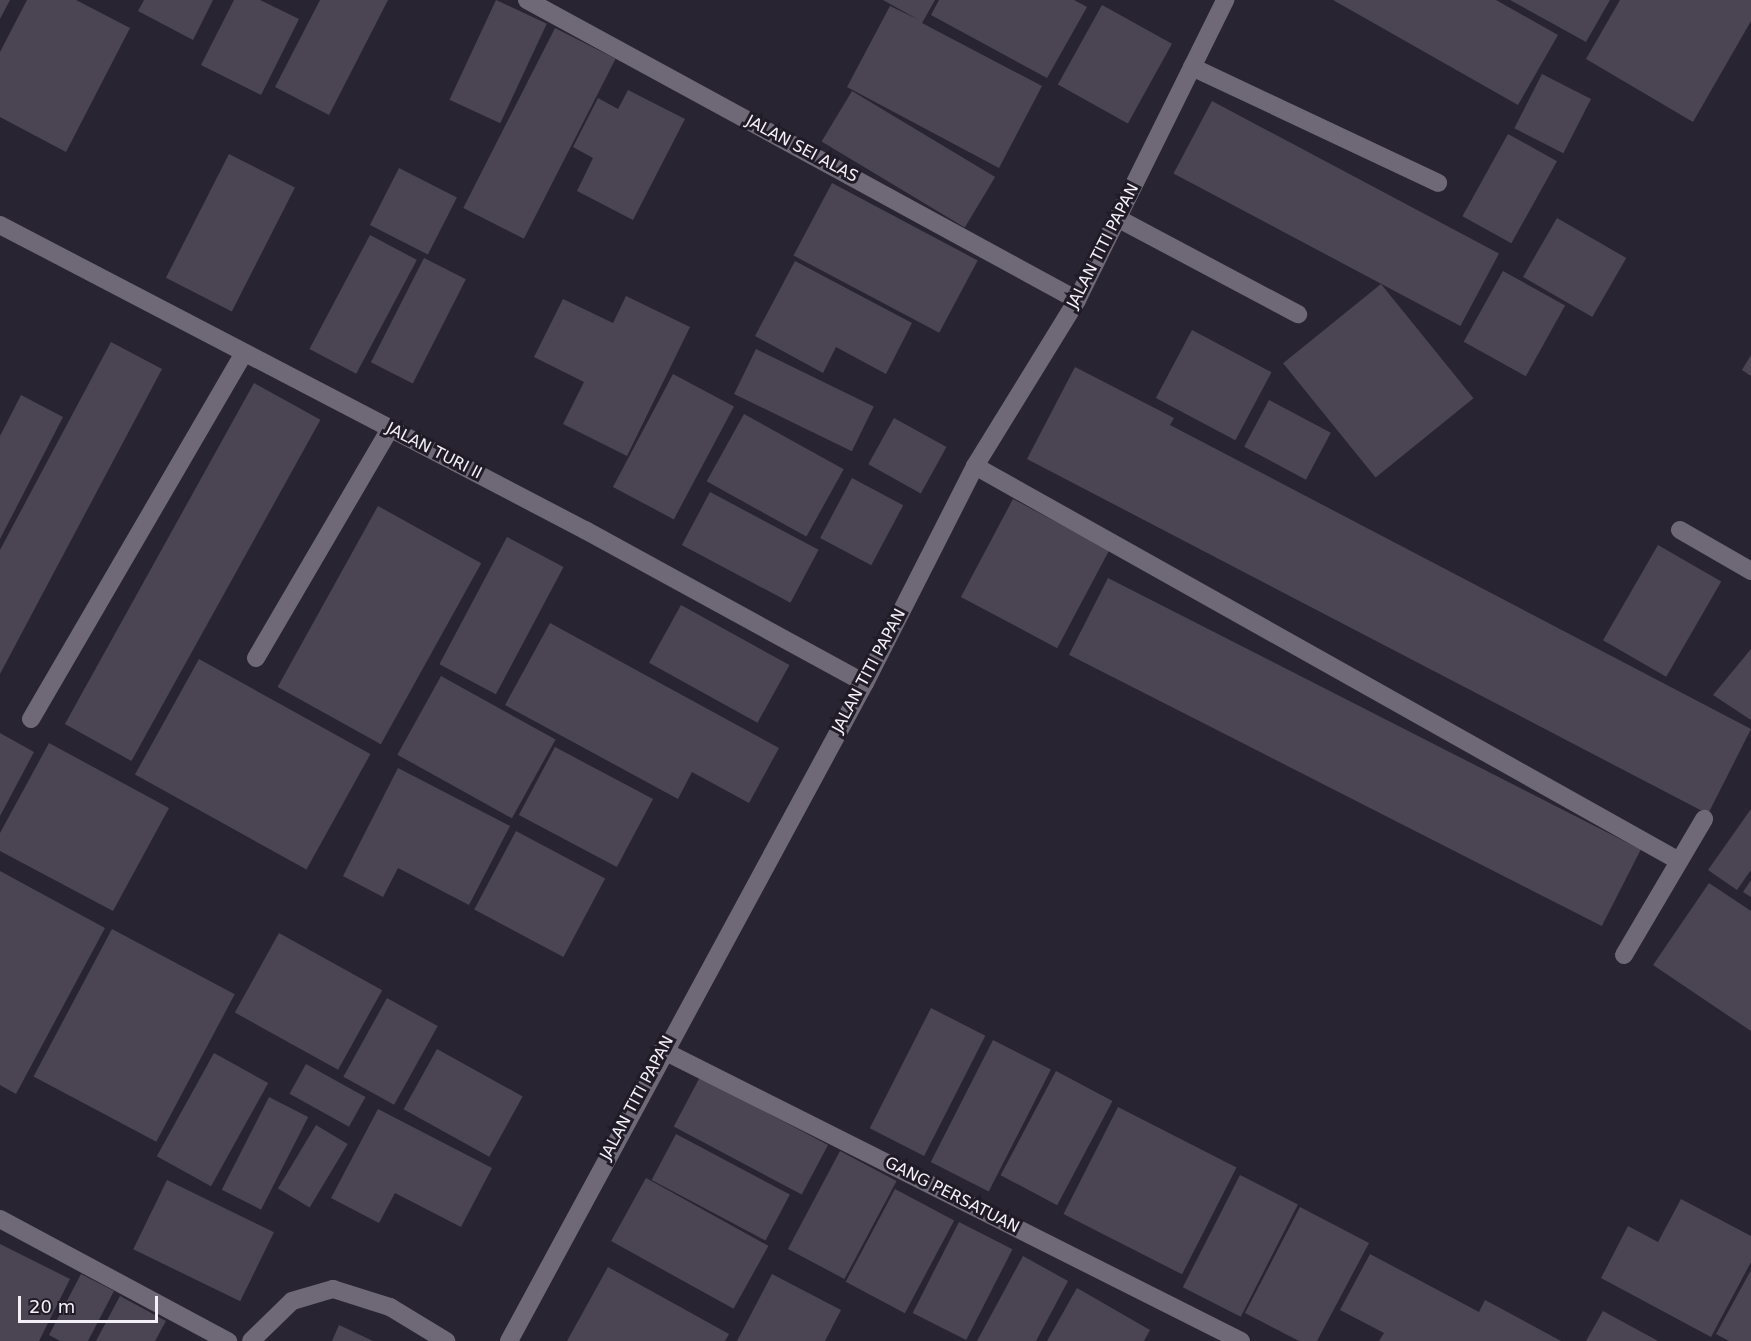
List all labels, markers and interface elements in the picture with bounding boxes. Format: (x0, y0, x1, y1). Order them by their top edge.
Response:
street label: JALAN SEI ALAS (743, 111, 861, 187)
street label: JALAN TITI PAPAN (1063, 180, 1143, 312)
street label: JALAN TURI II (383, 419, 485, 483)
street label: JALAN TITI PAPAN (828, 606, 910, 736)
street label: JALAN TITI PAPAN (596, 1033, 678, 1163)
street label: GANG PERSATUAN (882, 1153, 1022, 1237)
scale bar (21, 1284, 160, 1322)
text: 20 m (29, 1296, 75, 1317)

